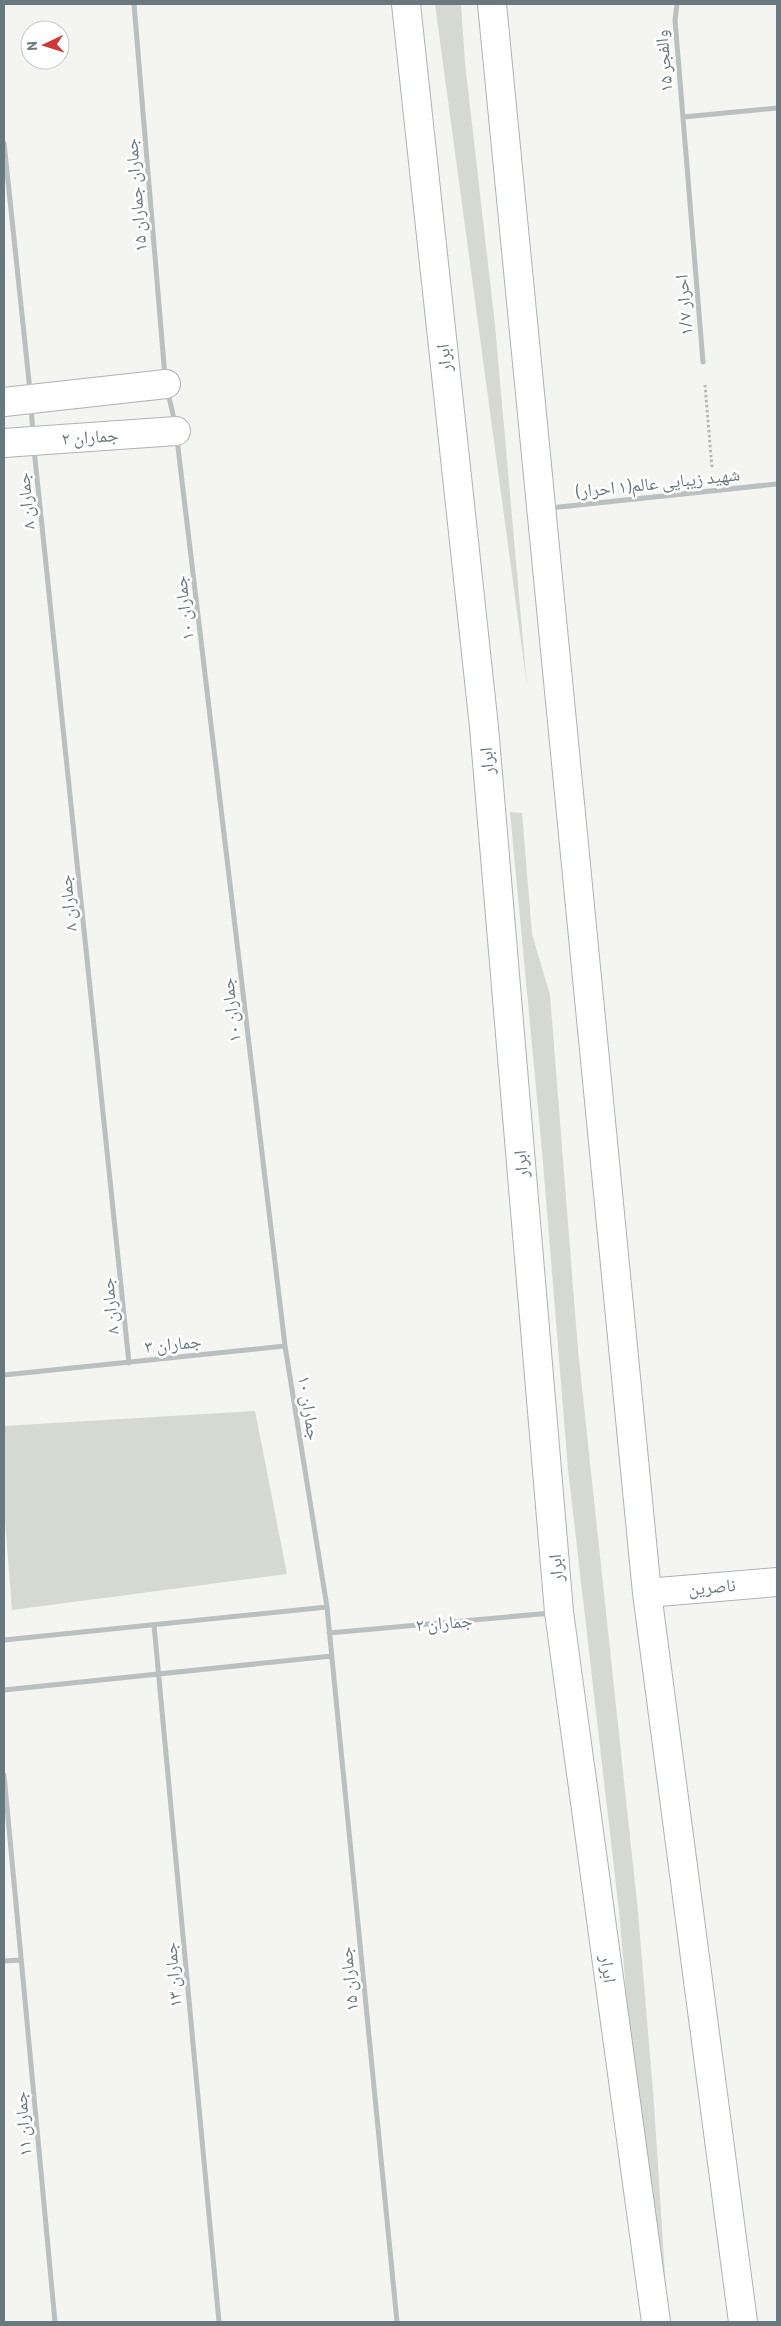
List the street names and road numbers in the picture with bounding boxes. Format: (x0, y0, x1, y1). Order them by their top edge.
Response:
street label: ۱۵ والفجر (649, 29, 677, 93)
street label: جماران جماران ۱۵ (119, 137, 152, 253)
street label: ۱/۷ احرار (669, 274, 697, 337)
street label: ابرار (431, 343, 456, 374)
street label: جماران ۲ (61, 423, 119, 450)
street label: شهید زیبایی عالم(۱ احرار) (574, 462, 741, 504)
street label: جماران ۸ (11, 472, 40, 531)
street label: جماران ۱۰ (168, 574, 199, 642)
street label: ابرار (474, 746, 499, 777)
street label: جماران ۸ (53, 874, 82, 933)
street label: جماران ۱۰ (215, 976, 246, 1044)
street label: ابرار (508, 1149, 533, 1180)
street label: جماران ۸ (95, 1277, 124, 1336)
street label: جماران ۳ (143, 1329, 202, 1358)
street label: جماران ۱۰ (293, 1374, 326, 1442)
street label: ابرار (543, 1553, 568, 1584)
street label: ناصرین (687, 1573, 737, 1600)
street label: جماران ۲ (415, 1609, 473, 1636)
street label: جماران ۱۳ (158, 1942, 187, 2008)
street label: جماران ۱۵ (334, 1946, 363, 2013)
street label: ابرار (595, 1953, 622, 1984)
street label: جماران ۱۱ (8, 2091, 37, 2157)

